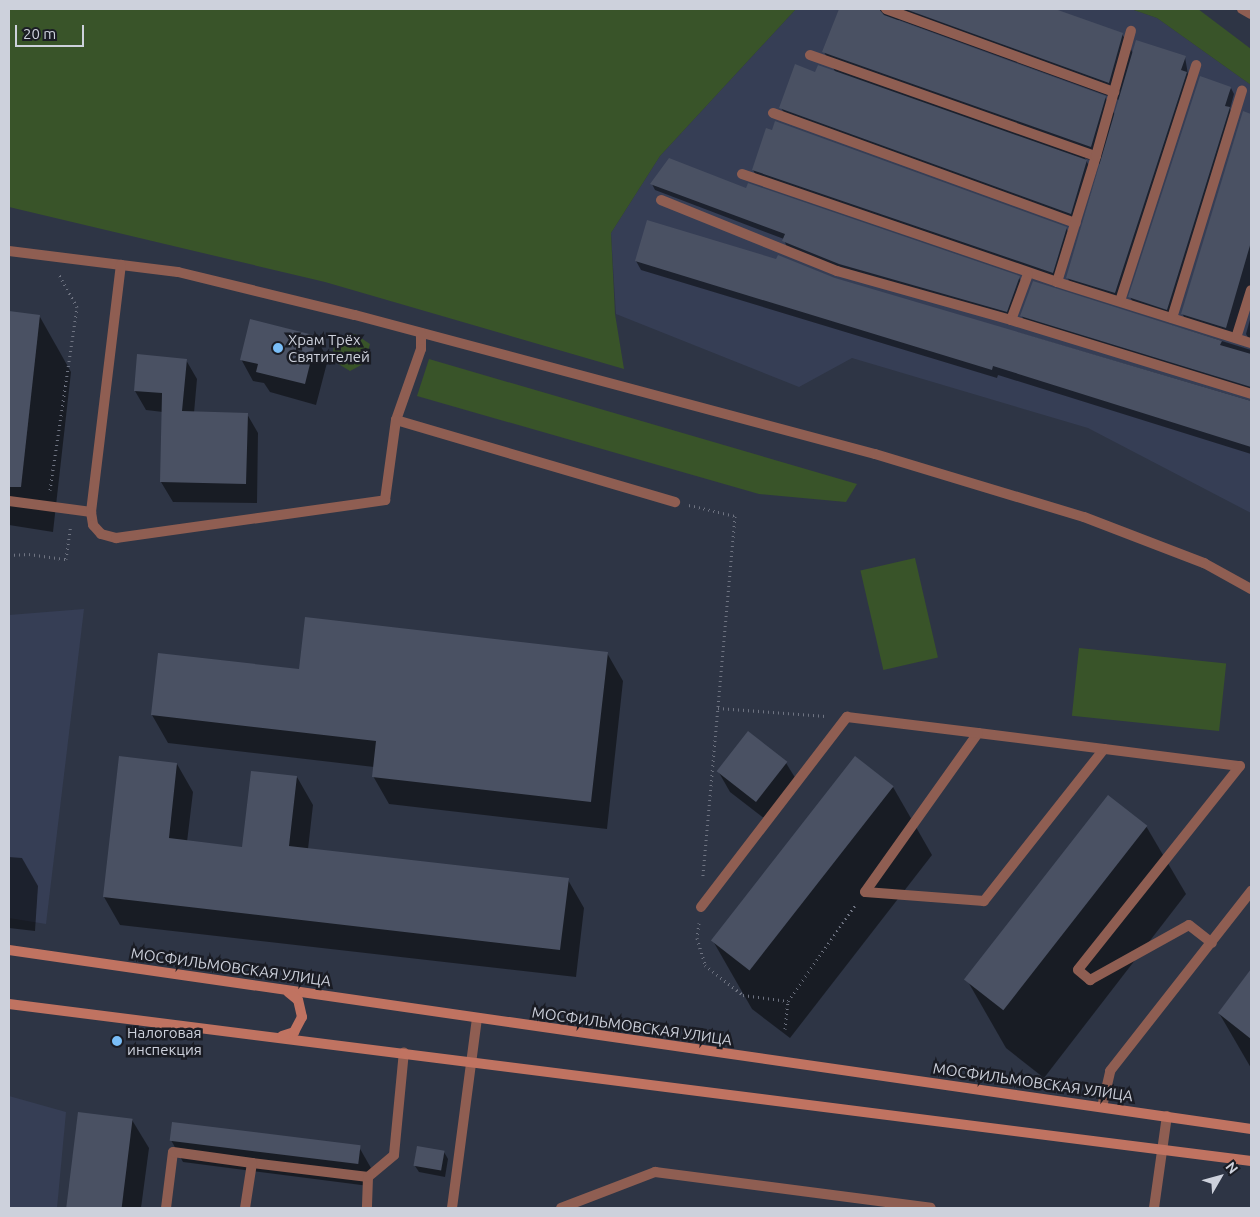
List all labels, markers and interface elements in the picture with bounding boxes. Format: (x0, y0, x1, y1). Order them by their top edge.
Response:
scale bar (18, 15, 86, 47)
text: 20 m (23, 25, 56, 42)
place label: Храм Трёх Святителей (288, 330, 370, 365)
marker: Храм Трёх Святителей (272, 342, 284, 354)
street label: МОСФИЛЬМОВСКАЯ УЛИЦА (130, 944, 332, 990)
street label: МОСФИЛЬМОВСКАЯ УЛИЦА (531, 1003, 733, 1049)
place label: Налоговая инспекция (127, 1023, 202, 1058)
marker: Налоговая инспекция (111, 1035, 123, 1047)
street label: МОСФИЛЬМОВСКАЯ УЛИЦА (932, 1059, 1134, 1105)
north arrow (1195, 1152, 1245, 1202)
text: N (1222, 1159, 1241, 1177)

